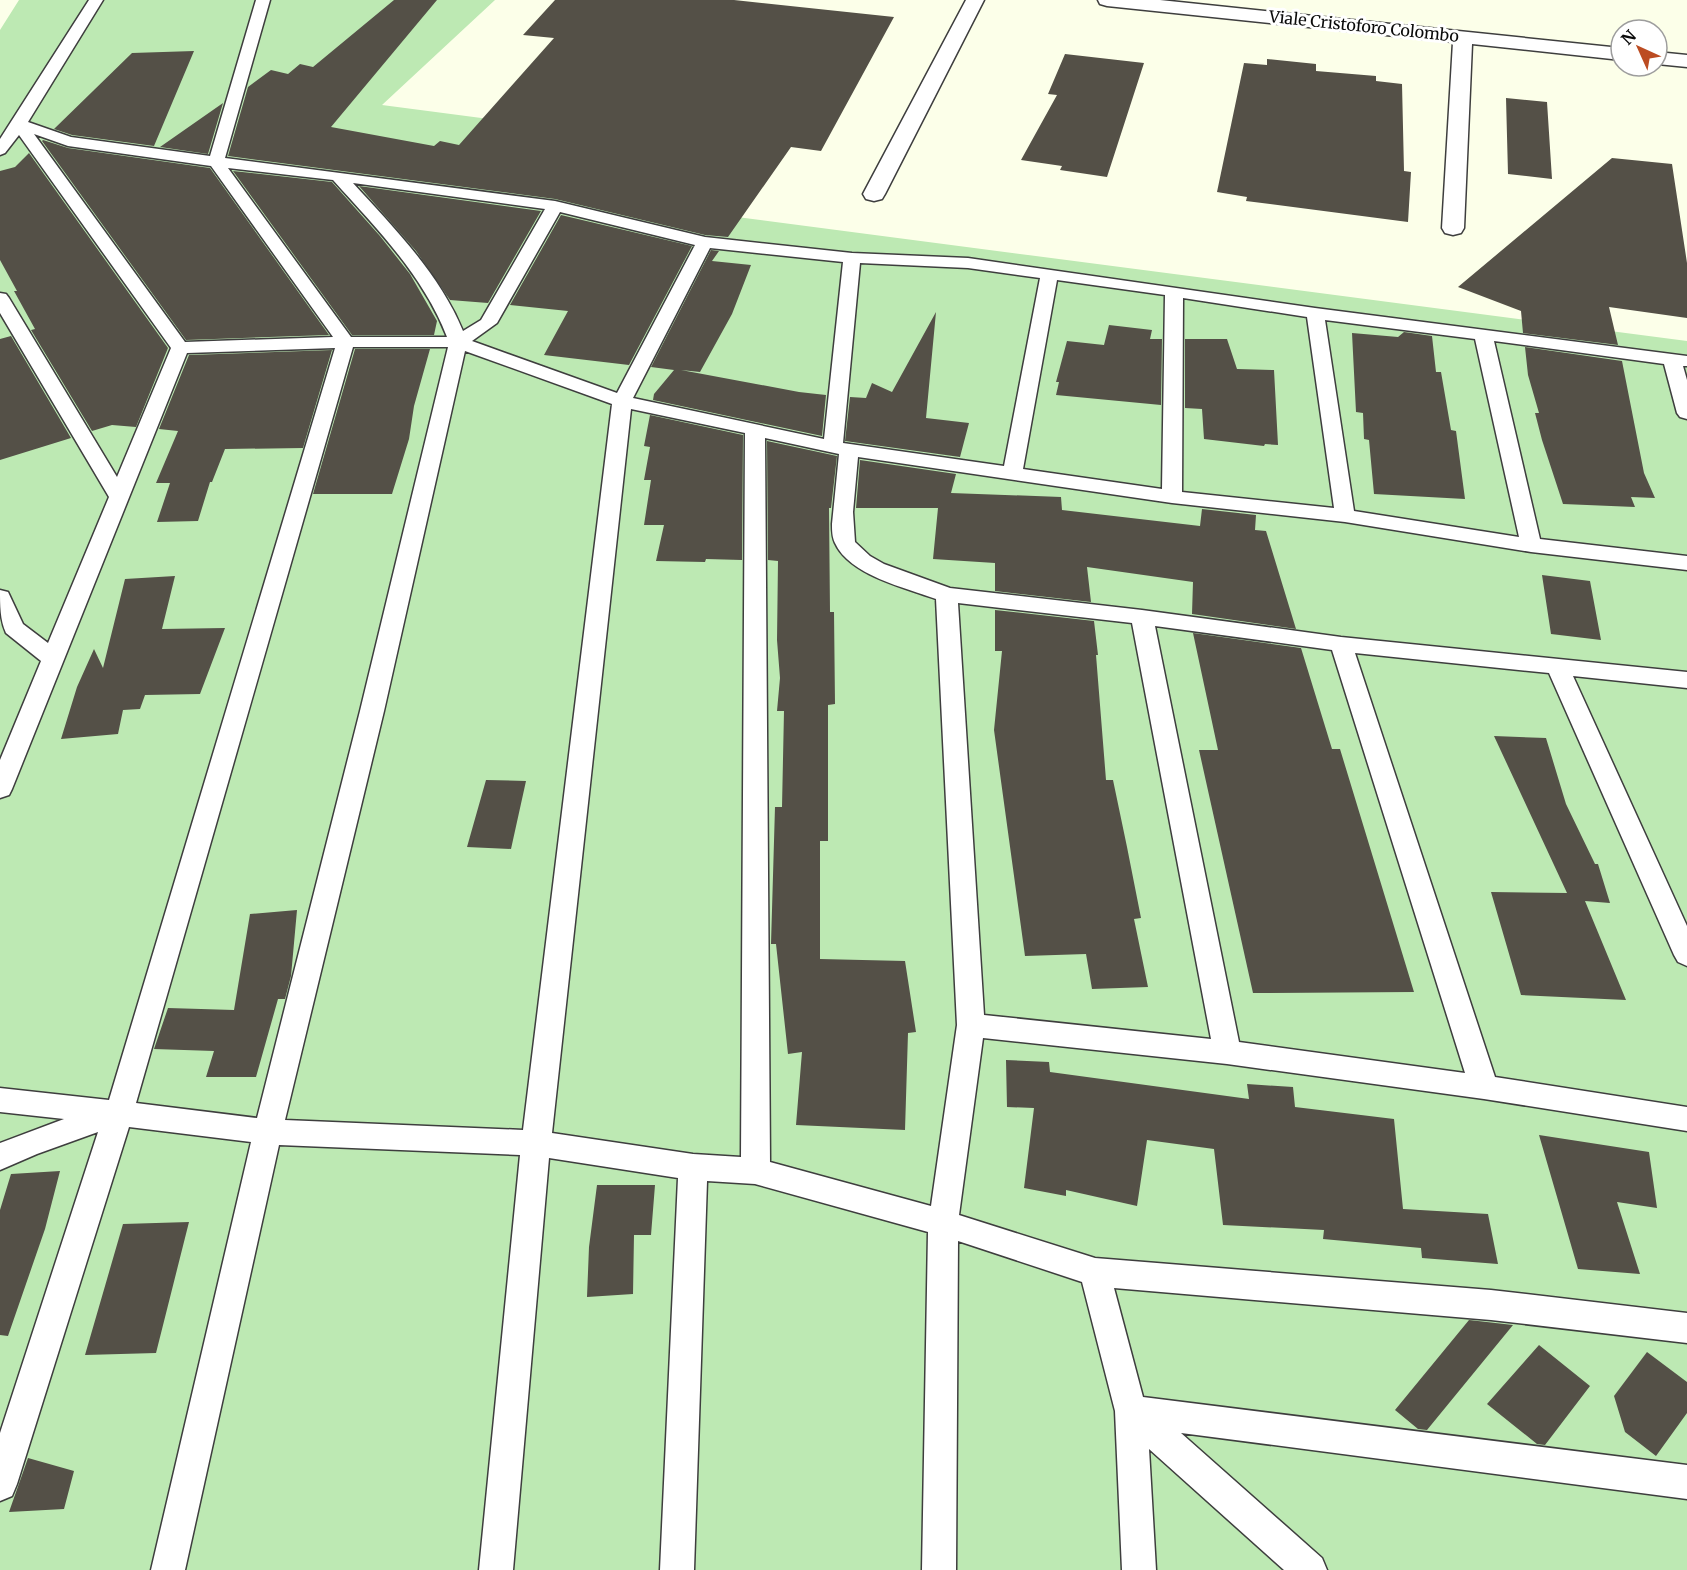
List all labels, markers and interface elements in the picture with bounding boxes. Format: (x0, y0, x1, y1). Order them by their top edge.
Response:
street label: Viale Cristoforo Colombo (1267, 6, 1460, 46)
north arrow (1609, 18, 1669, 78)
text: N (1617, 26, 1640, 49)

